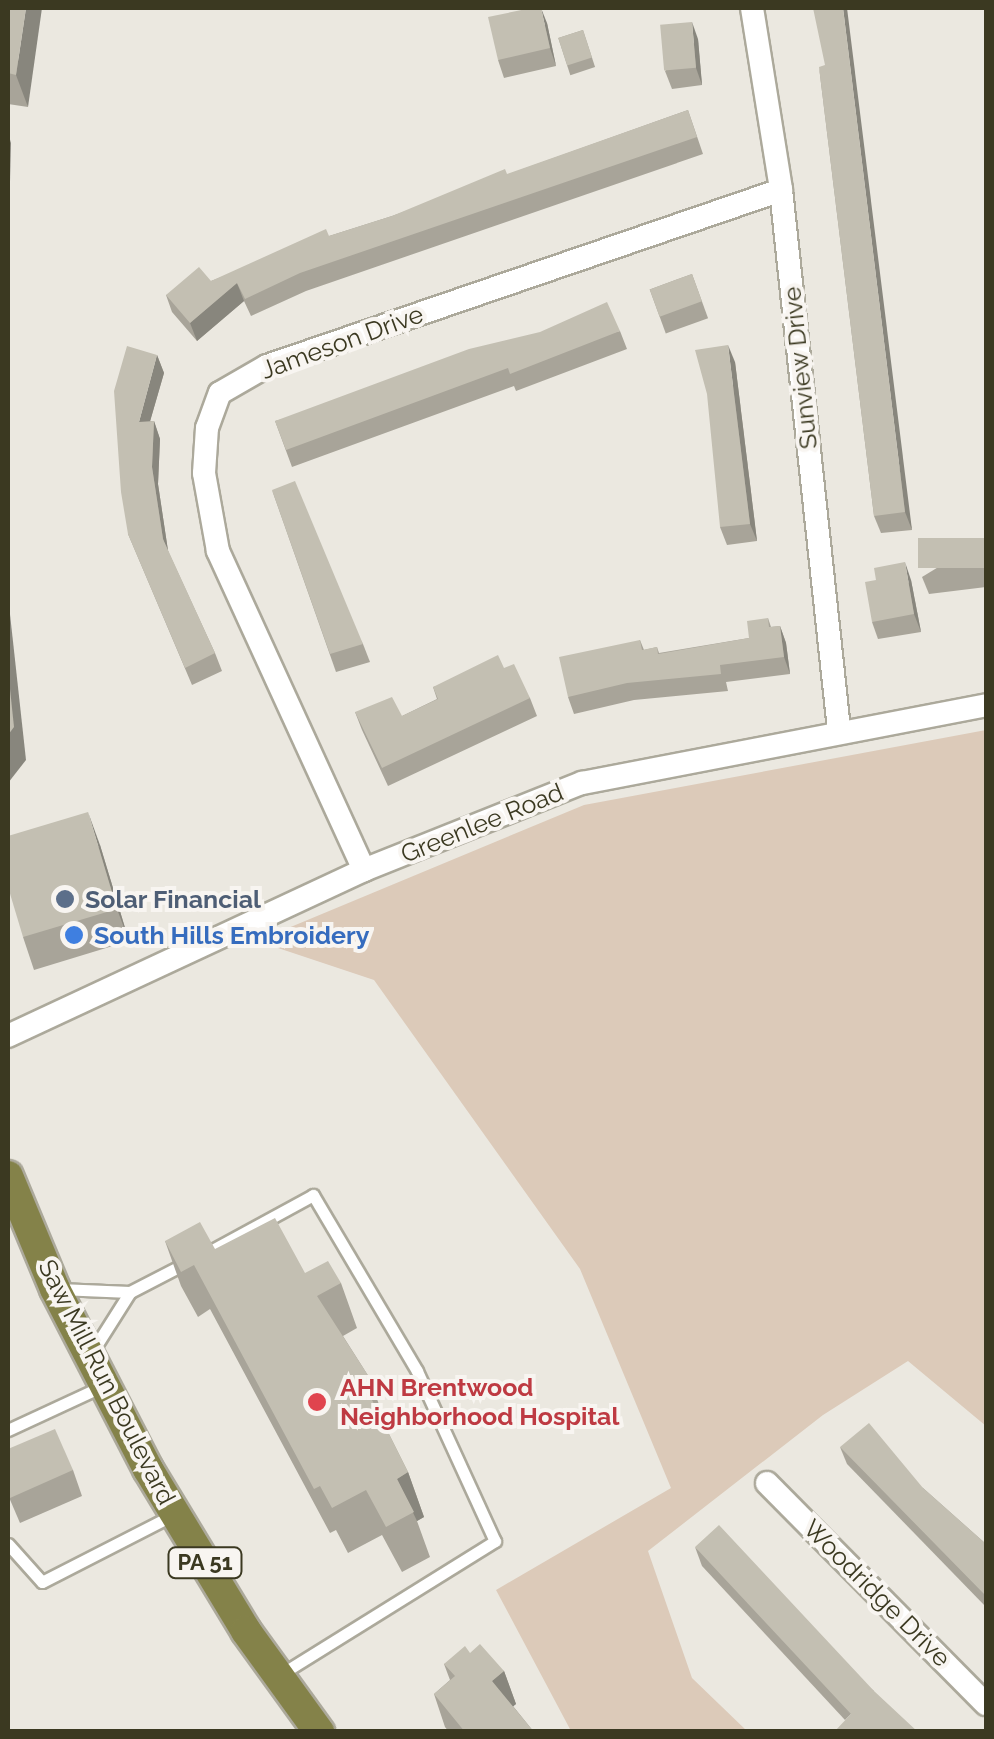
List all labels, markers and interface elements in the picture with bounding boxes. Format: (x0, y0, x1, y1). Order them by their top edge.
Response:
street label: Sunview Drive (777, 285, 823, 451)
street label: Jameson Drive (257, 299, 427, 385)
street label: Greenlee Road (396, 777, 568, 869)
place label: Solar Financial (85, 884, 261, 914)
marker: Solar Financial (54, 888, 76, 910)
place label: South Hills Embroidery (94, 920, 369, 950)
marker: South Hills Embroidery (63, 924, 85, 946)
street label: Saw Mill Run Boulevard (32, 1254, 182, 1510)
place label: AHN Brentwood Neighborhood Hospital (340, 1373, 619, 1432)
marker: AHN Brentwood Neighborhood Hospital (304, 1389, 330, 1415)
street label: Woodridge Drive (797, 1513, 957, 1673)
road number: PA 51 (165, 1546, 245, 1580)

